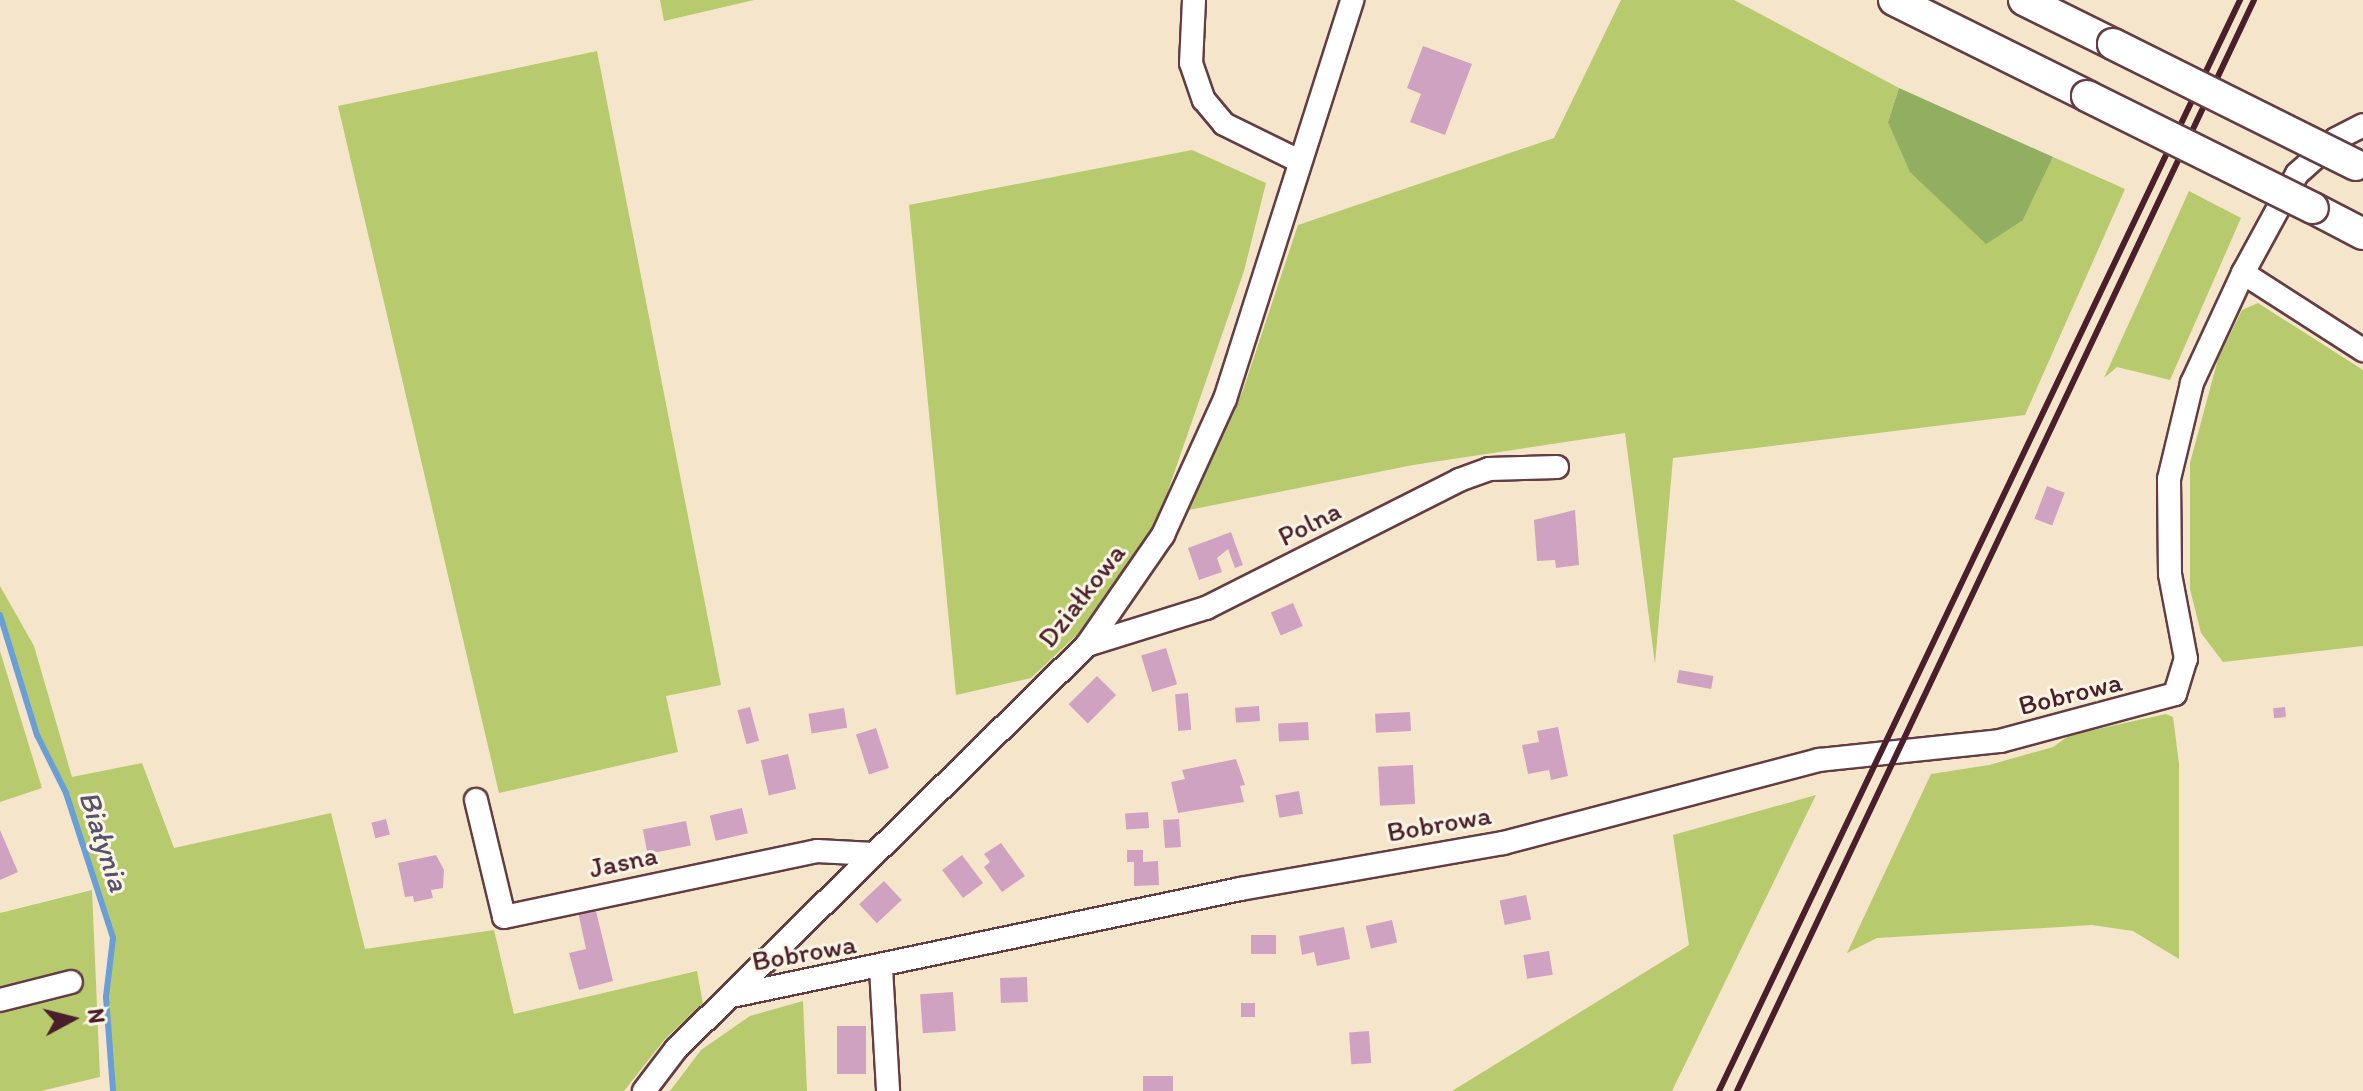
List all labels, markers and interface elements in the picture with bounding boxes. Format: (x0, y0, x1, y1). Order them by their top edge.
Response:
street label: Polna (1272, 493, 1346, 553)
street label: Działkowa (1030, 536, 1132, 654)
street label: Bobrowa (2015, 664, 2125, 722)
water label: Białynia (71, 786, 137, 896)
street label: Bobrowa (1384, 797, 1494, 849)
street label: Jasna (586, 837, 660, 885)
street label: Bobrowa (749, 926, 859, 978)
north arrow (32, 979, 112, 1059)
text: N (82, 1007, 111, 1025)

